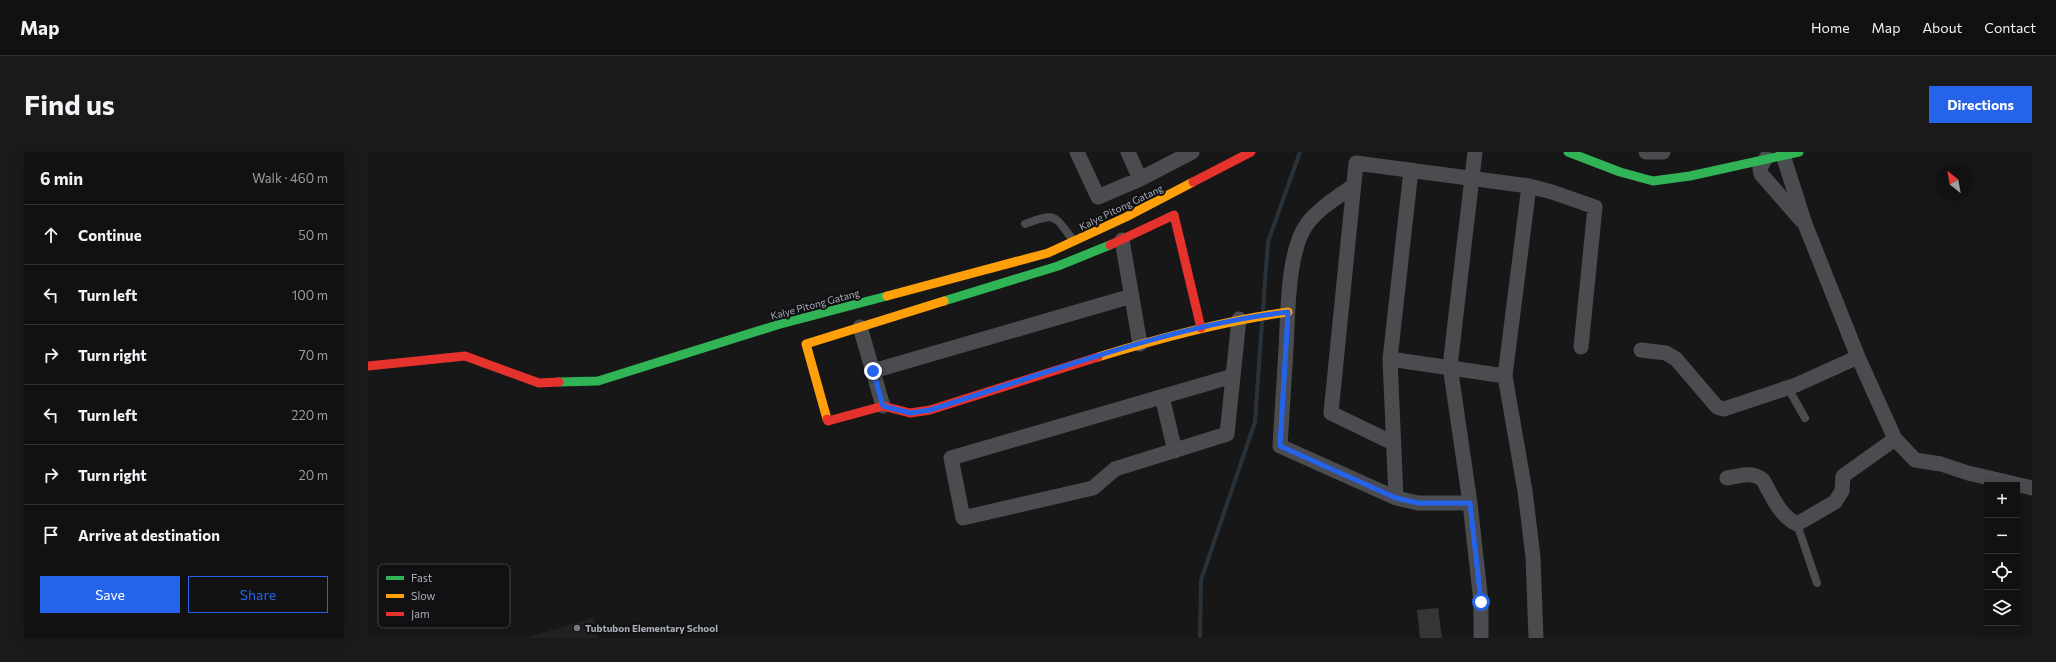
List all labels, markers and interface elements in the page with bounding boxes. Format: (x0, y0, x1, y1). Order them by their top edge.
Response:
text: Map (20, 16, 59, 39)
text: Home (1811, 19, 1850, 36)
text: Map (1872, 19, 1900, 36)
text: About (1922, 19, 1962, 36)
text: Contact (1984, 19, 2036, 36)
button: Directions (1929, 86, 2032, 123)
text: Find us (24, 87, 115, 121)
north arrow (1936, 164, 1972, 200)
text: 6 min (40, 168, 83, 189)
text: Walk · 460 m (252, 170, 328, 186)
street label: Kalye Pitong Gatang (1077, 181, 1165, 232)
icon: ahead (40, 224, 62, 246)
text: Continue (78, 226, 142, 244)
text: 50 m (298, 227, 328, 243)
icon: left (40, 284, 62, 306)
text: Turn left (78, 286, 137, 304)
street label: Kalye Pitong Gatang (769, 286, 861, 322)
text: 100 m (292, 287, 328, 303)
icon: right (40, 344, 62, 366)
text: Turn right (78, 346, 147, 364)
text: 70 m (299, 347, 328, 363)
route end (864, 362, 882, 380)
icon: left (40, 404, 62, 426)
text: Turn left (78, 406, 137, 424)
text: 220 m (291, 407, 328, 423)
icon: right (40, 464, 62, 486)
text: Turn right (78, 466, 147, 484)
text: 20 m (299, 467, 328, 483)
map controls (1984, 482, 2020, 626)
button: + (1984, 482, 2020, 518)
button: − (1984, 518, 2020, 554)
icon: arrive (40, 524, 62, 546)
text: Arrive at destination (78, 526, 220, 544)
button: locate (1984, 554, 2020, 590)
legend (378, 564, 510, 628)
text: Fast (411, 571, 433, 584)
button: Save (40, 576, 180, 613)
button: Share (188, 576, 328, 613)
text: Slow (411, 589, 436, 602)
button: layers (1984, 590, 2020, 626)
route start (1472, 593, 1490, 611)
text: Jam (411, 607, 430, 621)
place label: Tubtubon Elementary School (585, 622, 718, 634)
marker: Tubtubon Elementary School (572, 623, 582, 633)

